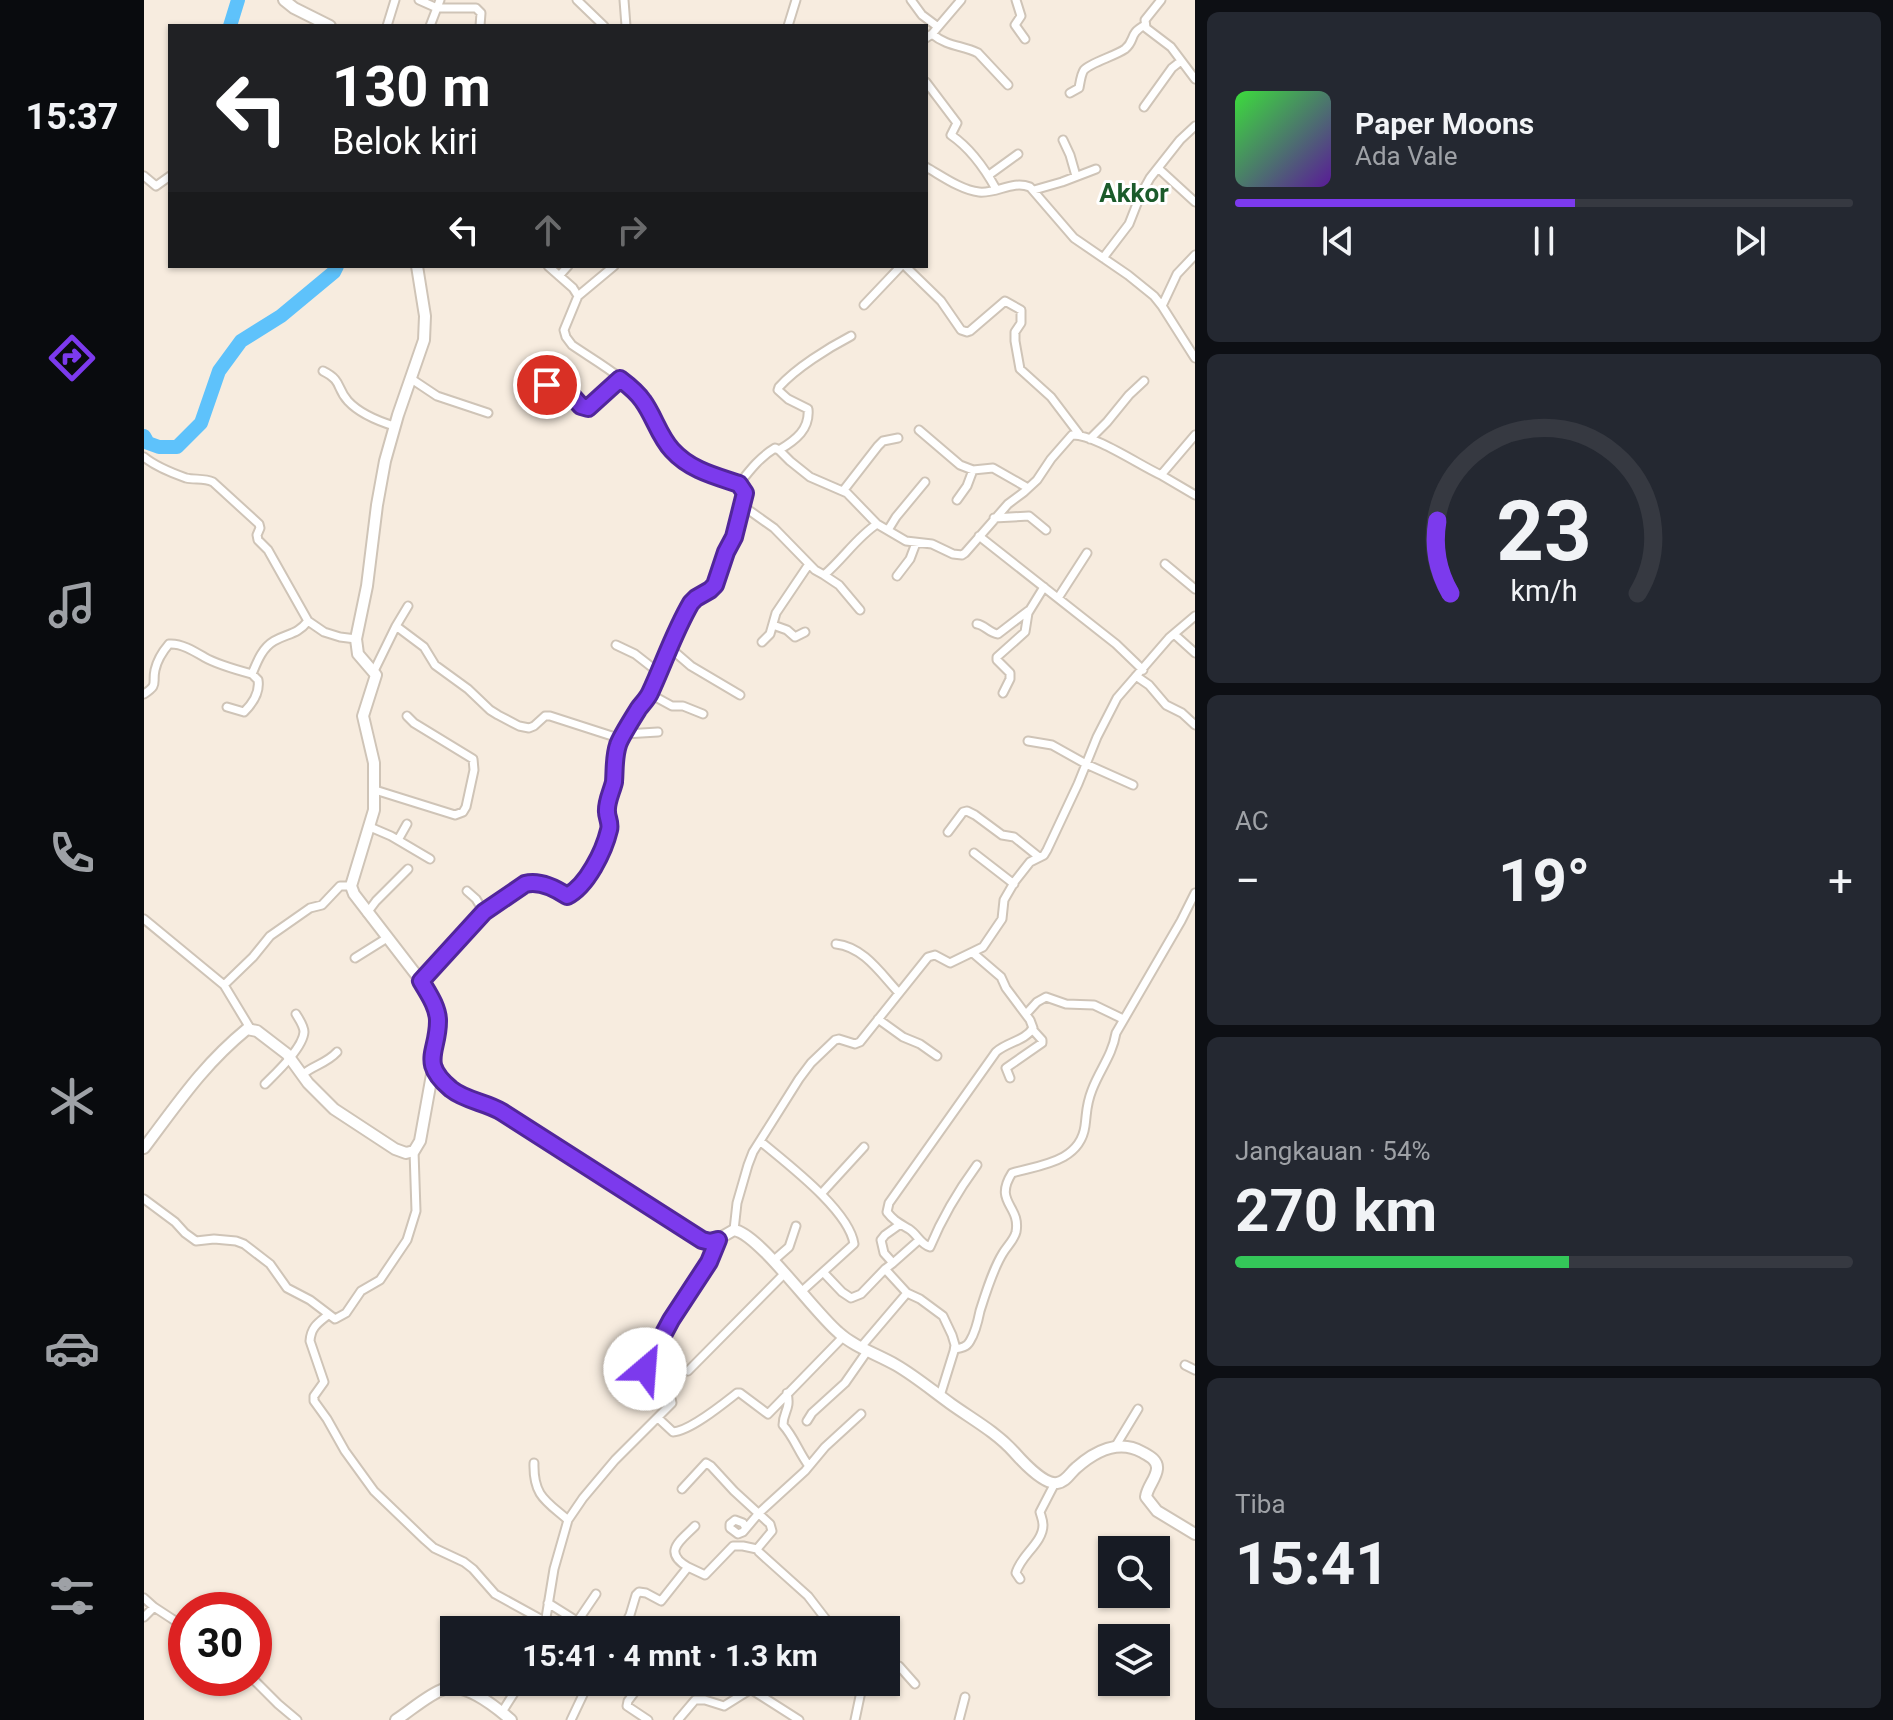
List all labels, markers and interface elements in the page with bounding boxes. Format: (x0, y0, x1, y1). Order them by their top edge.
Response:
text: 130 m (332, 54, 491, 120)
icon: left (200, 56, 304, 160)
text: 15:37 (26, 96, 118, 138)
text: Paper Moons (1355, 106, 1534, 141)
text: Belok kiri (332, 121, 478, 163)
text: Ada Vale (1355, 141, 1457, 171)
district label: Akkor (1099, 178, 1169, 208)
icon: left (442, 208, 486, 252)
icon: ahead (526, 208, 570, 252)
icon: right (610, 208, 654, 252)
icon: previous (1316, 219, 1360, 263)
icon: pause (1522, 219, 1566, 263)
icon: next (1728, 219, 1772, 263)
icon: directions (44, 330, 100, 386)
pin (513, 351, 581, 419)
icon: arrive (525, 363, 569, 407)
text: 23 (1496, 483, 1592, 580)
text: km/h (1510, 575, 1578, 609)
icon: music (44, 577, 100, 633)
text: AC (1235, 806, 1269, 836)
icon: phone (44, 825, 100, 881)
text: 19° (1498, 845, 1590, 916)
text: − (1235, 855, 1260, 907)
text: + (1828, 855, 1853, 907)
icon: climate (44, 1073, 100, 1129)
text: Jangkauan · 54% (1235, 1136, 1431, 1166)
text: 270 km (1235, 1175, 1437, 1246)
icon: car (44, 1320, 100, 1376)
position arrow (603, 1327, 687, 1411)
text: Tiba (1235, 1489, 1286, 1519)
text: 15:41 (1235, 1528, 1390, 1599)
map controls (1098, 1536, 1170, 1696)
button: search (1098, 1536, 1170, 1608)
icon: filters (44, 1568, 100, 1624)
speed limit sign: 30 (168, 1592, 272, 1696)
button: layers (1098, 1624, 1170, 1696)
text: 15:41 · 4 mnt · 1.3 km (522, 1638, 818, 1673)

